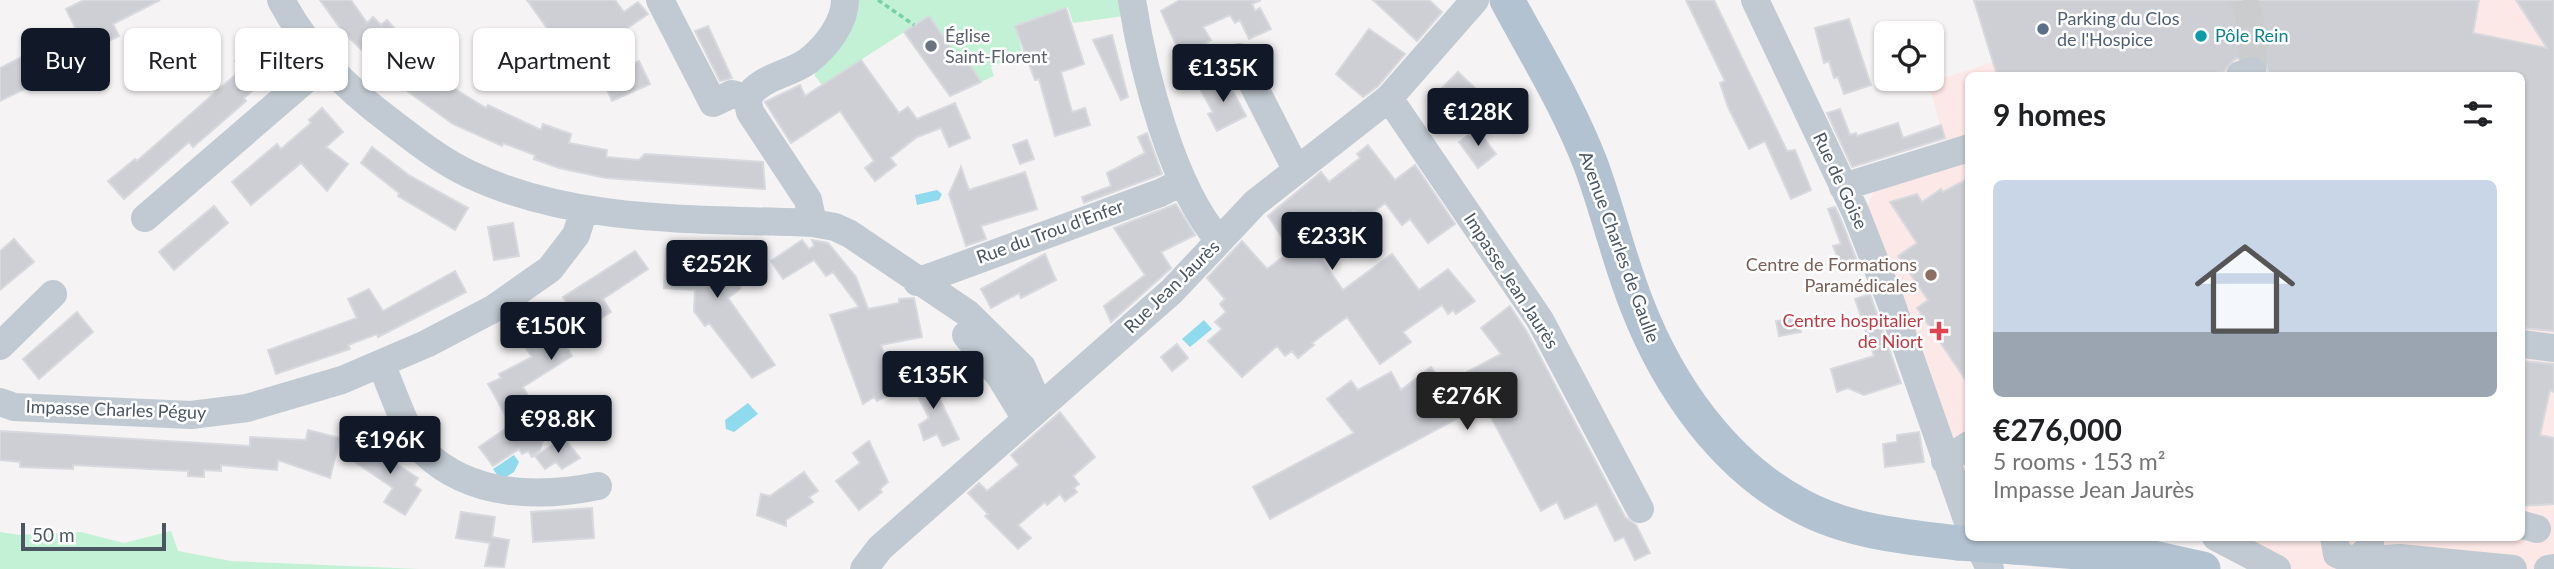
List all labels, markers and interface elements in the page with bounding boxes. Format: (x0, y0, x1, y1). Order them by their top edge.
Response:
place label: Parking du Clos de l'Hospice (2057, 7, 2180, 50)
map controls (1874, 21, 1944, 91)
button: locate (1874, 21, 1944, 91)
marker: Parking du Clos de l'Hospice (2035, 21, 2051, 37)
place label: Église Saint-Florent (945, 24, 1048, 67)
place label: Pôle Rein (2215, 24, 2288, 46)
chip: Buy (21, 28, 110, 91)
chip: Rent (124, 28, 221, 91)
chip: Filters (235, 28, 348, 91)
chip: New (362, 28, 459, 91)
chip: Apartment (473, 28, 635, 91)
marker: Pôle Rein (2193, 28, 2209, 44)
marker: Église Saint-Florent (923, 38, 939, 54)
pin: €135K (1174, 44, 1272, 104)
text: €135K (1188, 53, 1258, 81)
pin: €128K (1429, 88, 1527, 148)
icon: filters (2459, 95, 2497, 133)
text: 9 homes (1993, 96, 2106, 132)
text: €128K (1443, 97, 1513, 125)
street label: Rue de Goise (1809, 129, 1873, 232)
street label: Avenue Charles de Gaulle (1575, 148, 1665, 345)
street label: Rue du Trou d'Enfer (973, 194, 1127, 268)
street label: Impasse Jean Jaurès (1460, 208, 1564, 353)
pin: €233K (1283, 212, 1381, 272)
text: €233K (1297, 221, 1367, 249)
icon: home (2182, 226, 2308, 352)
street label: Rue Jean Jaurès (1119, 235, 1224, 337)
pin: €252K (668, 240, 766, 300)
text: €252K (682, 249, 752, 277)
place label: Centre de Formations Paramédicales (1746, 253, 1917, 296)
marker: Centre de Formations Paramédicales (1923, 267, 1939, 283)
pin: €150K (502, 302, 600, 362)
place label: Centre hospitalier de Niort (1783, 309, 1924, 352)
text: €150K (516, 311, 586, 339)
marker: Centre hospitalier de Niort (1929, 321, 1949, 341)
pin: €135K (884, 352, 982, 411)
text: €135K (898, 360, 968, 388)
pin: €276K (1418, 372, 1516, 432)
text: €276K (1432, 381, 1502, 409)
street label: Impasse Charles Péguy (25, 395, 207, 423)
pin: €98.8K (501, 396, 615, 455)
text: €98.8K (521, 404, 595, 432)
text: €276,000 (1993, 411, 2122, 447)
pin: €196K (341, 416, 439, 476)
text: €196K (355, 425, 425, 453)
text: 5 rooms · 153 m² (1993, 447, 2165, 475)
text: Impasse Jean Jaurès (1993, 475, 2194, 503)
scale bar (21, 520, 166, 552)
text: 50 m (32, 523, 75, 546)

